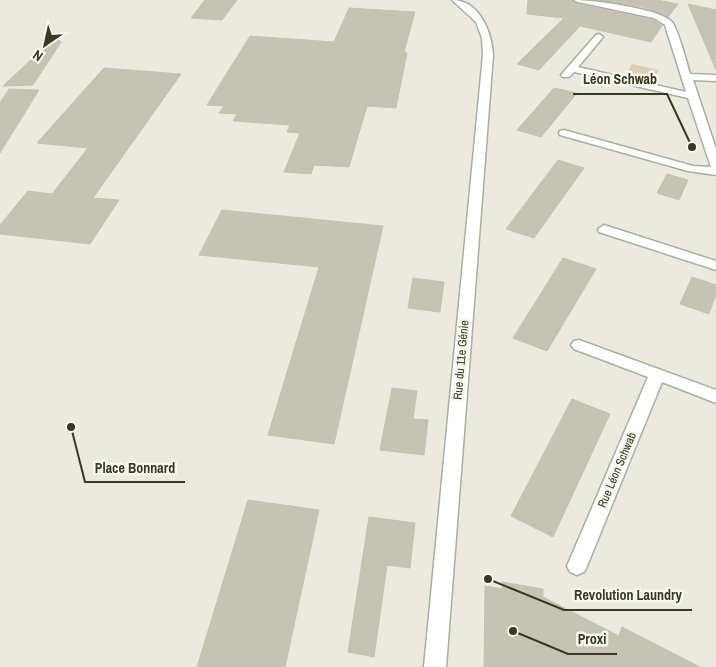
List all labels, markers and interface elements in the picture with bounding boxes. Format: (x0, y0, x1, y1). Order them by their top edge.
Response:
north arrow (20, 20, 70, 70)
text: N (29, 46, 46, 66)
callout: Léon Schwab (573, 65, 667, 94)
text: Léon Schwab (583, 70, 657, 88)
street label: Rue du 11e Génie (450, 320, 472, 400)
street label: Rue Léon Schwab (594, 430, 640, 510)
callout: Place Bonnard (85, 453, 185, 482)
text: Place Bonnard (95, 459, 175, 477)
callout: Revolution Laundry (564, 581, 692, 610)
text: Revolution Laundry (574, 586, 683, 604)
callout: Proxi (568, 625, 617, 654)
text: Proxi (578, 630, 606, 648)

